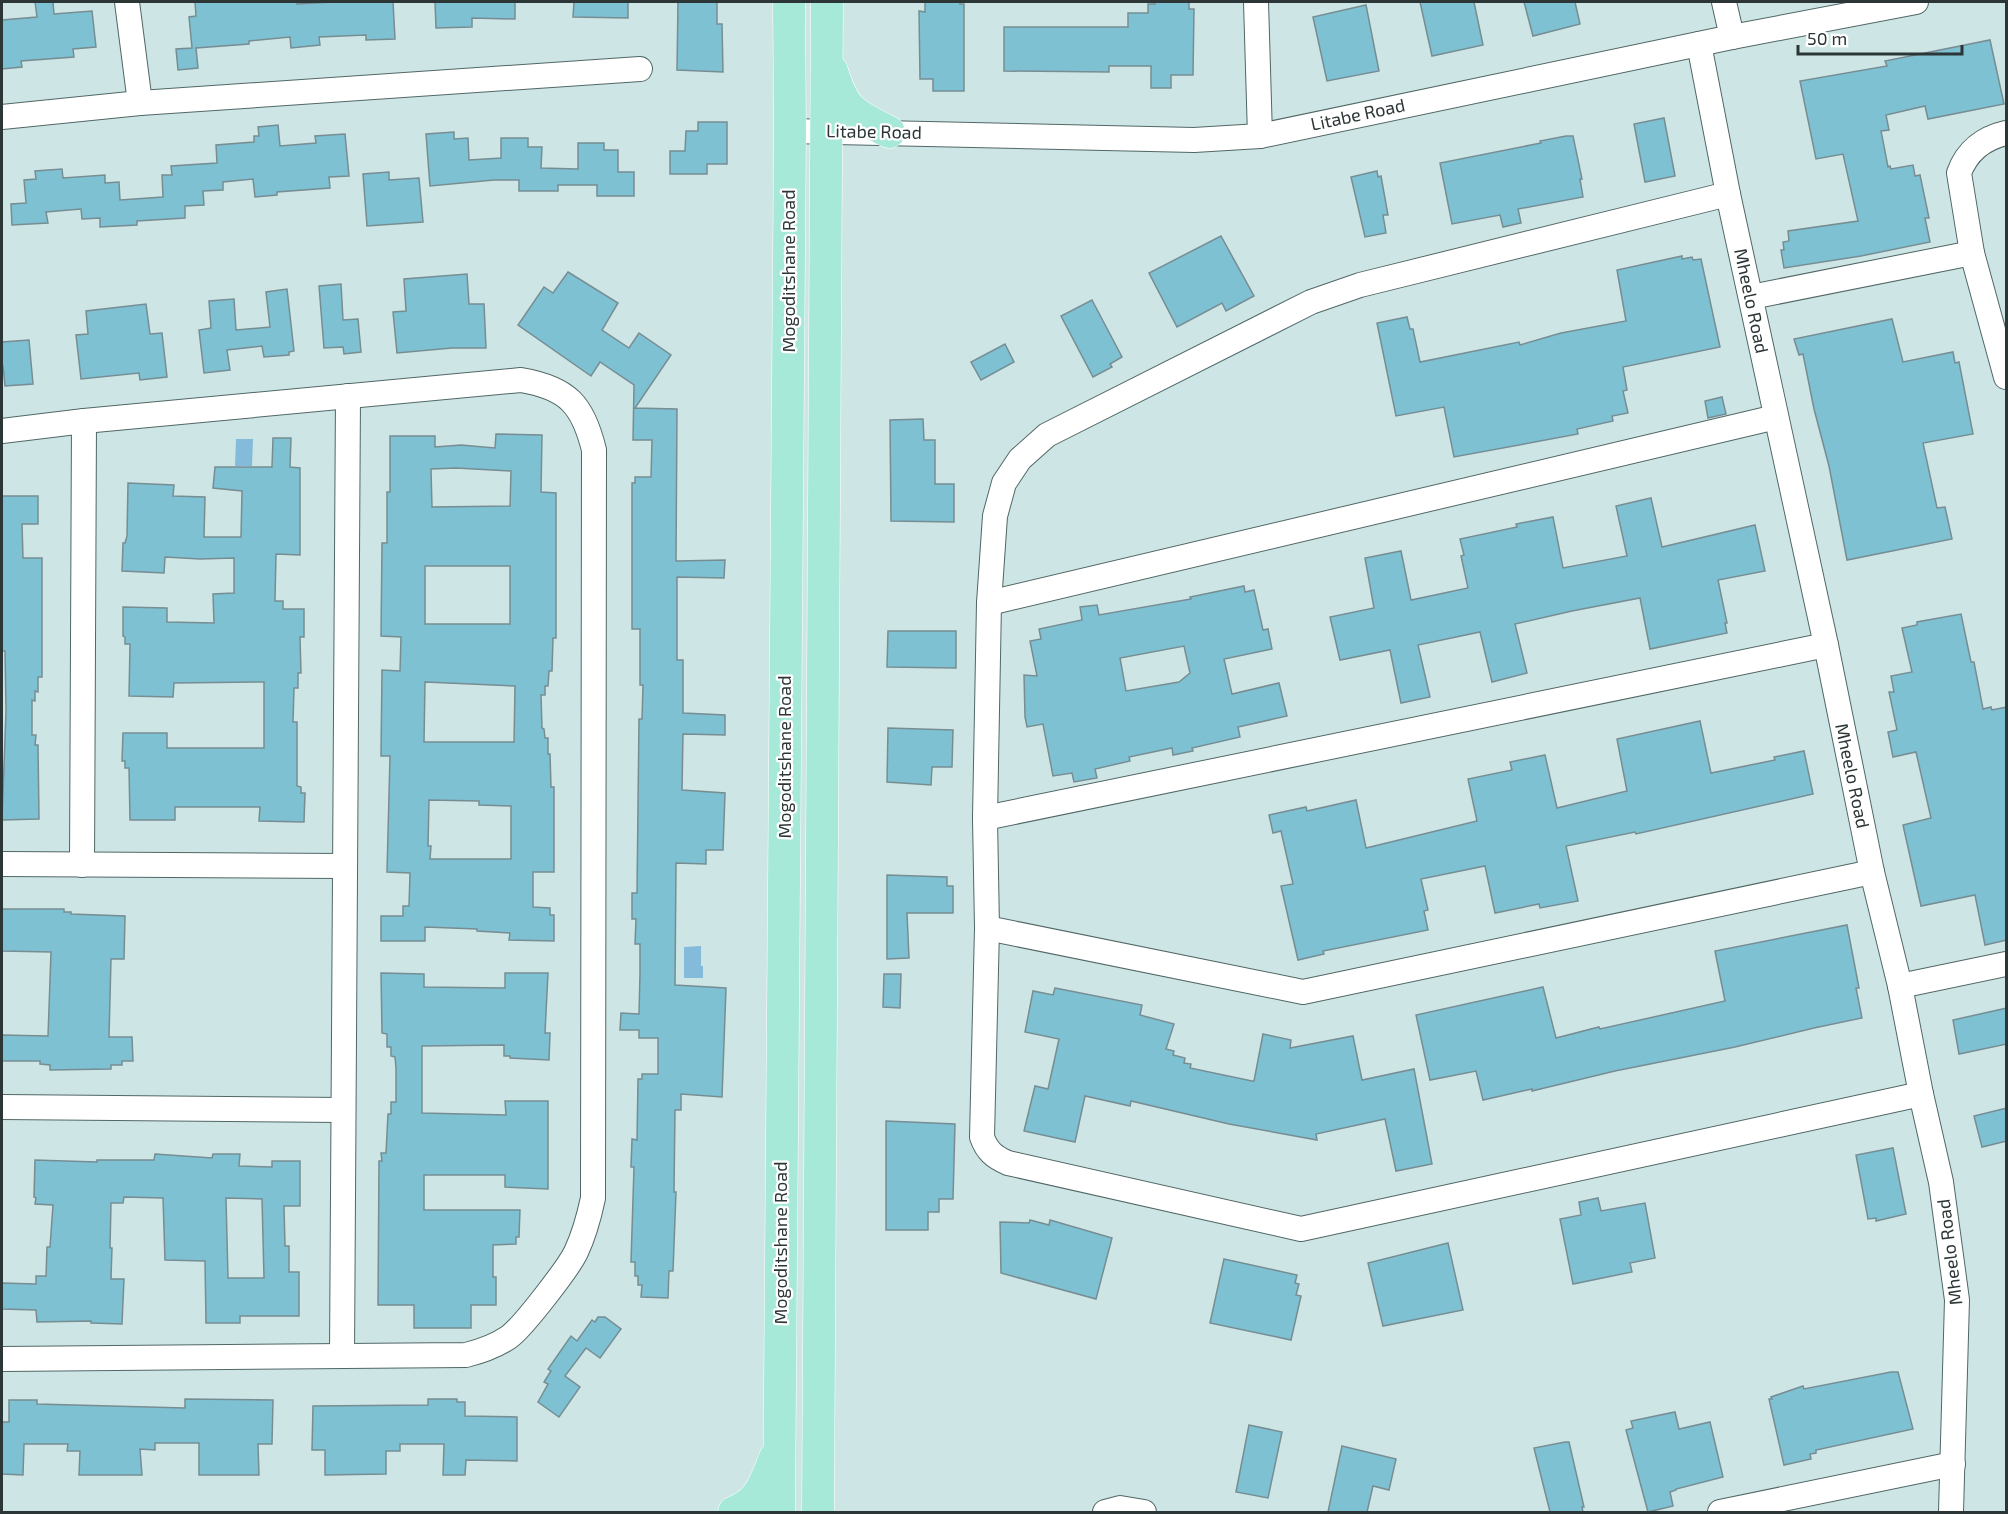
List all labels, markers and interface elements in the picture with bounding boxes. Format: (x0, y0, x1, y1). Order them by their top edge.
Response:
scale bar (1798, 18, 1962, 56)
text: 50 m (1807, 27, 1847, 49)
street label: Litabe Road (1309, 93, 1407, 135)
street label: Litabe Road (826, 119, 922, 143)
street label: Mogoditshane Road (777, 190, 799, 352)
street label: Mheelo Road (1730, 246, 1774, 355)
street label: Mogoditshane Road (773, 676, 795, 838)
street label: Mheelo Road (1831, 721, 1875, 830)
street label: Mogoditshane Road (769, 1162, 791, 1324)
street label: Mheelo Road (1932, 1198, 1966, 1306)

